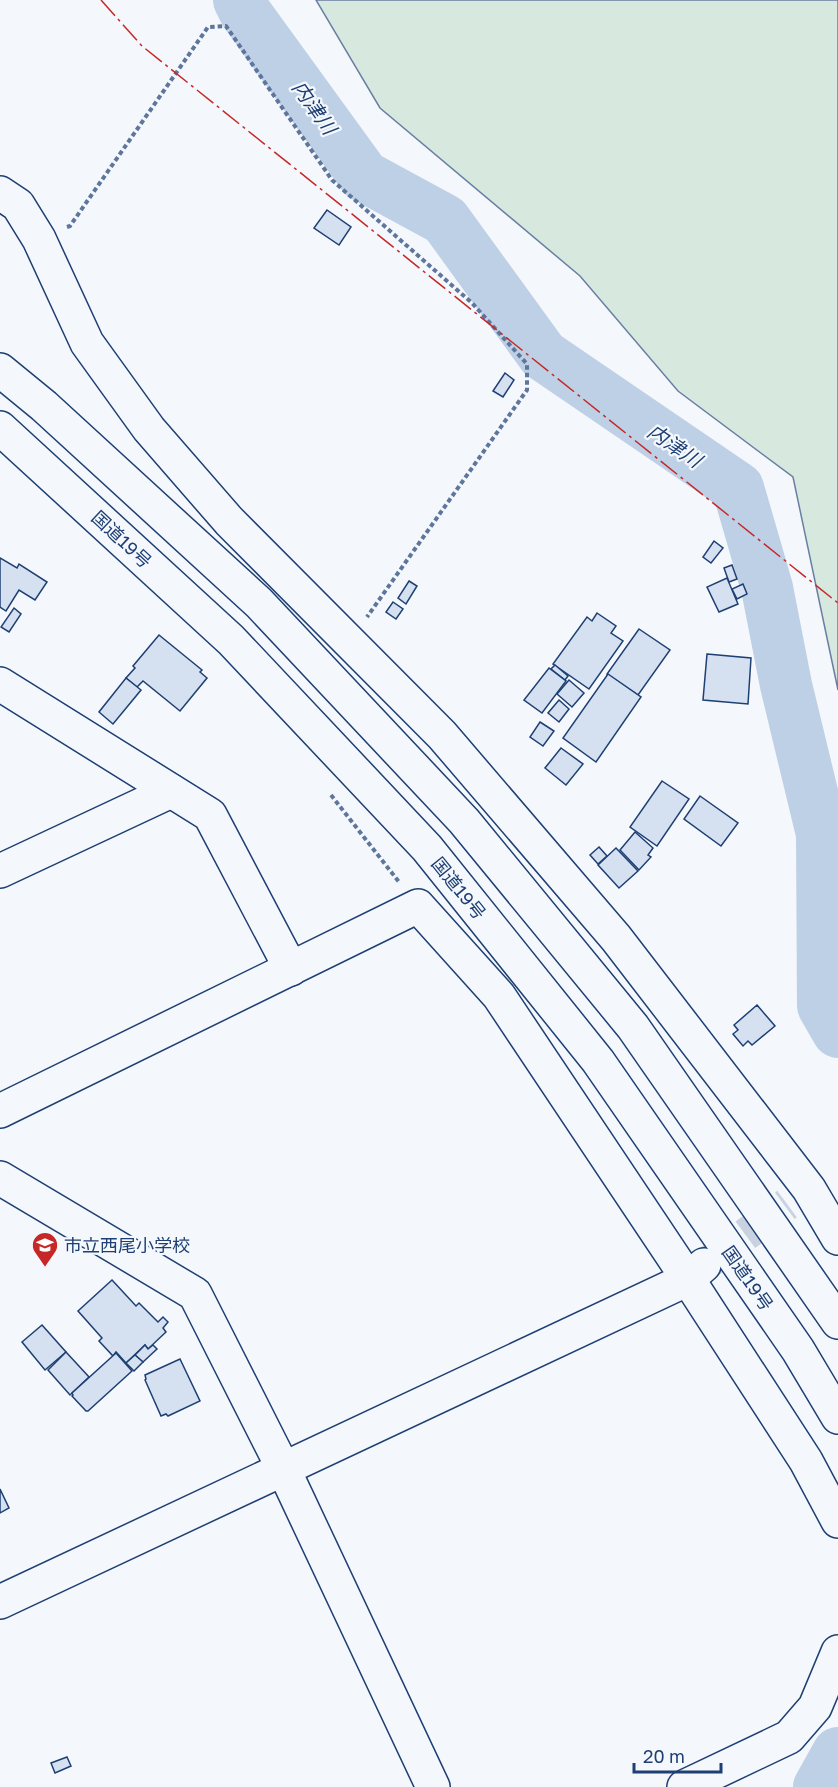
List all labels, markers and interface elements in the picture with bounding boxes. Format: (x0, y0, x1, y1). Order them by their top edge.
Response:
water label: 内津川 (288, 76, 343, 140)
water label: 内津川 (643, 418, 708, 473)
street label: 国道19号 (88, 506, 156, 572)
street label: 国道19号 (427, 852, 491, 924)
school or university icon: 市立西尾小学校 (30, 1230, 60, 1268)
place label: 市立西尾小学校 (64, 1234, 190, 1256)
street label: 国道19号 (718, 1242, 778, 1314)
scale bar (634, 1736, 721, 1774)
text: 20 m (643, 1745, 685, 1767)

